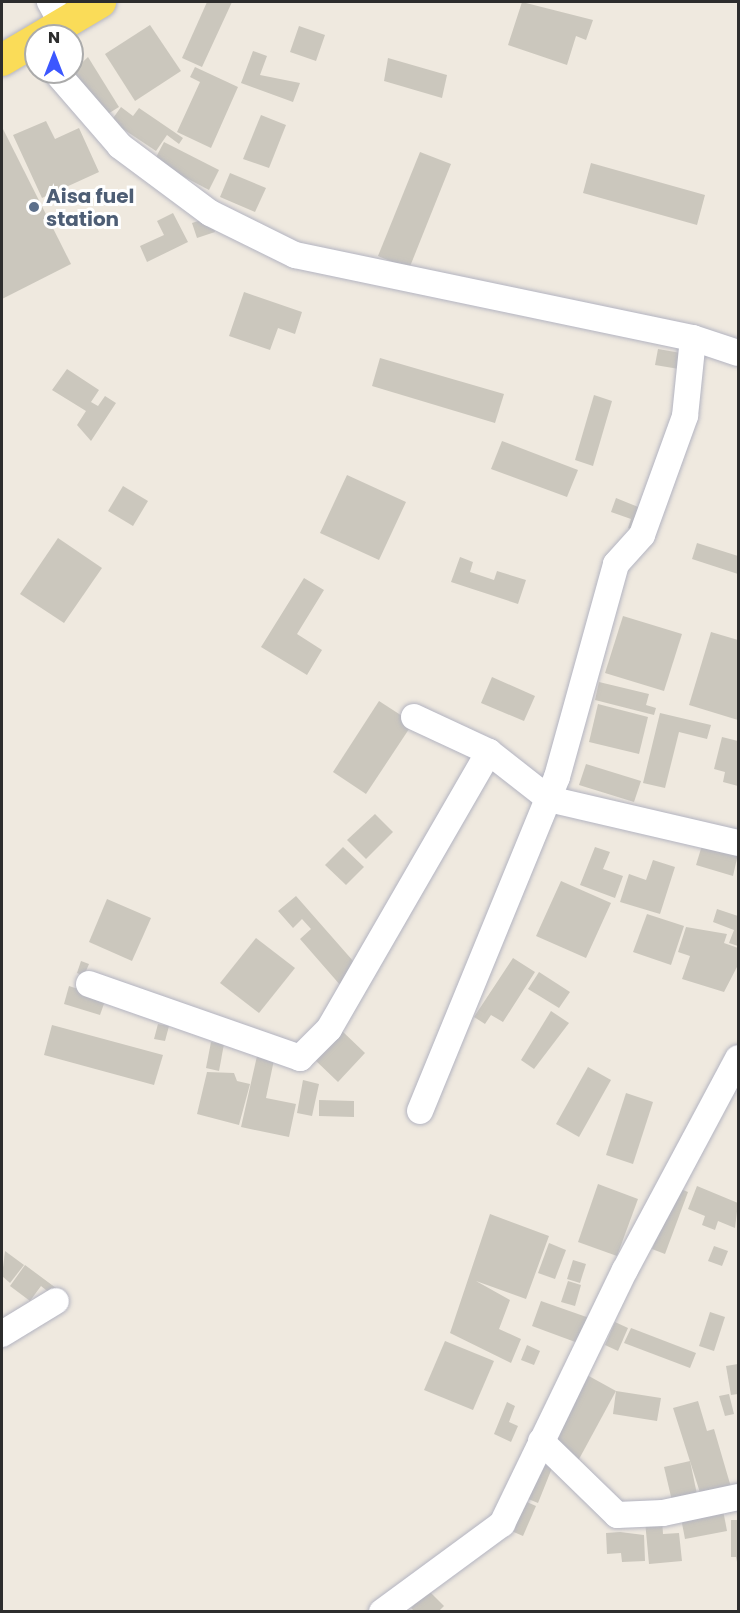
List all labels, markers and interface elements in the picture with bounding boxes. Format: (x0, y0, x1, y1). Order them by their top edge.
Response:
north arrow (24, 24, 84, 84)
text: N (48, 26, 60, 49)
place label: Aisa fuel station (46, 184, 135, 231)
marker: Aisa fuel station (27, 200, 41, 214)

